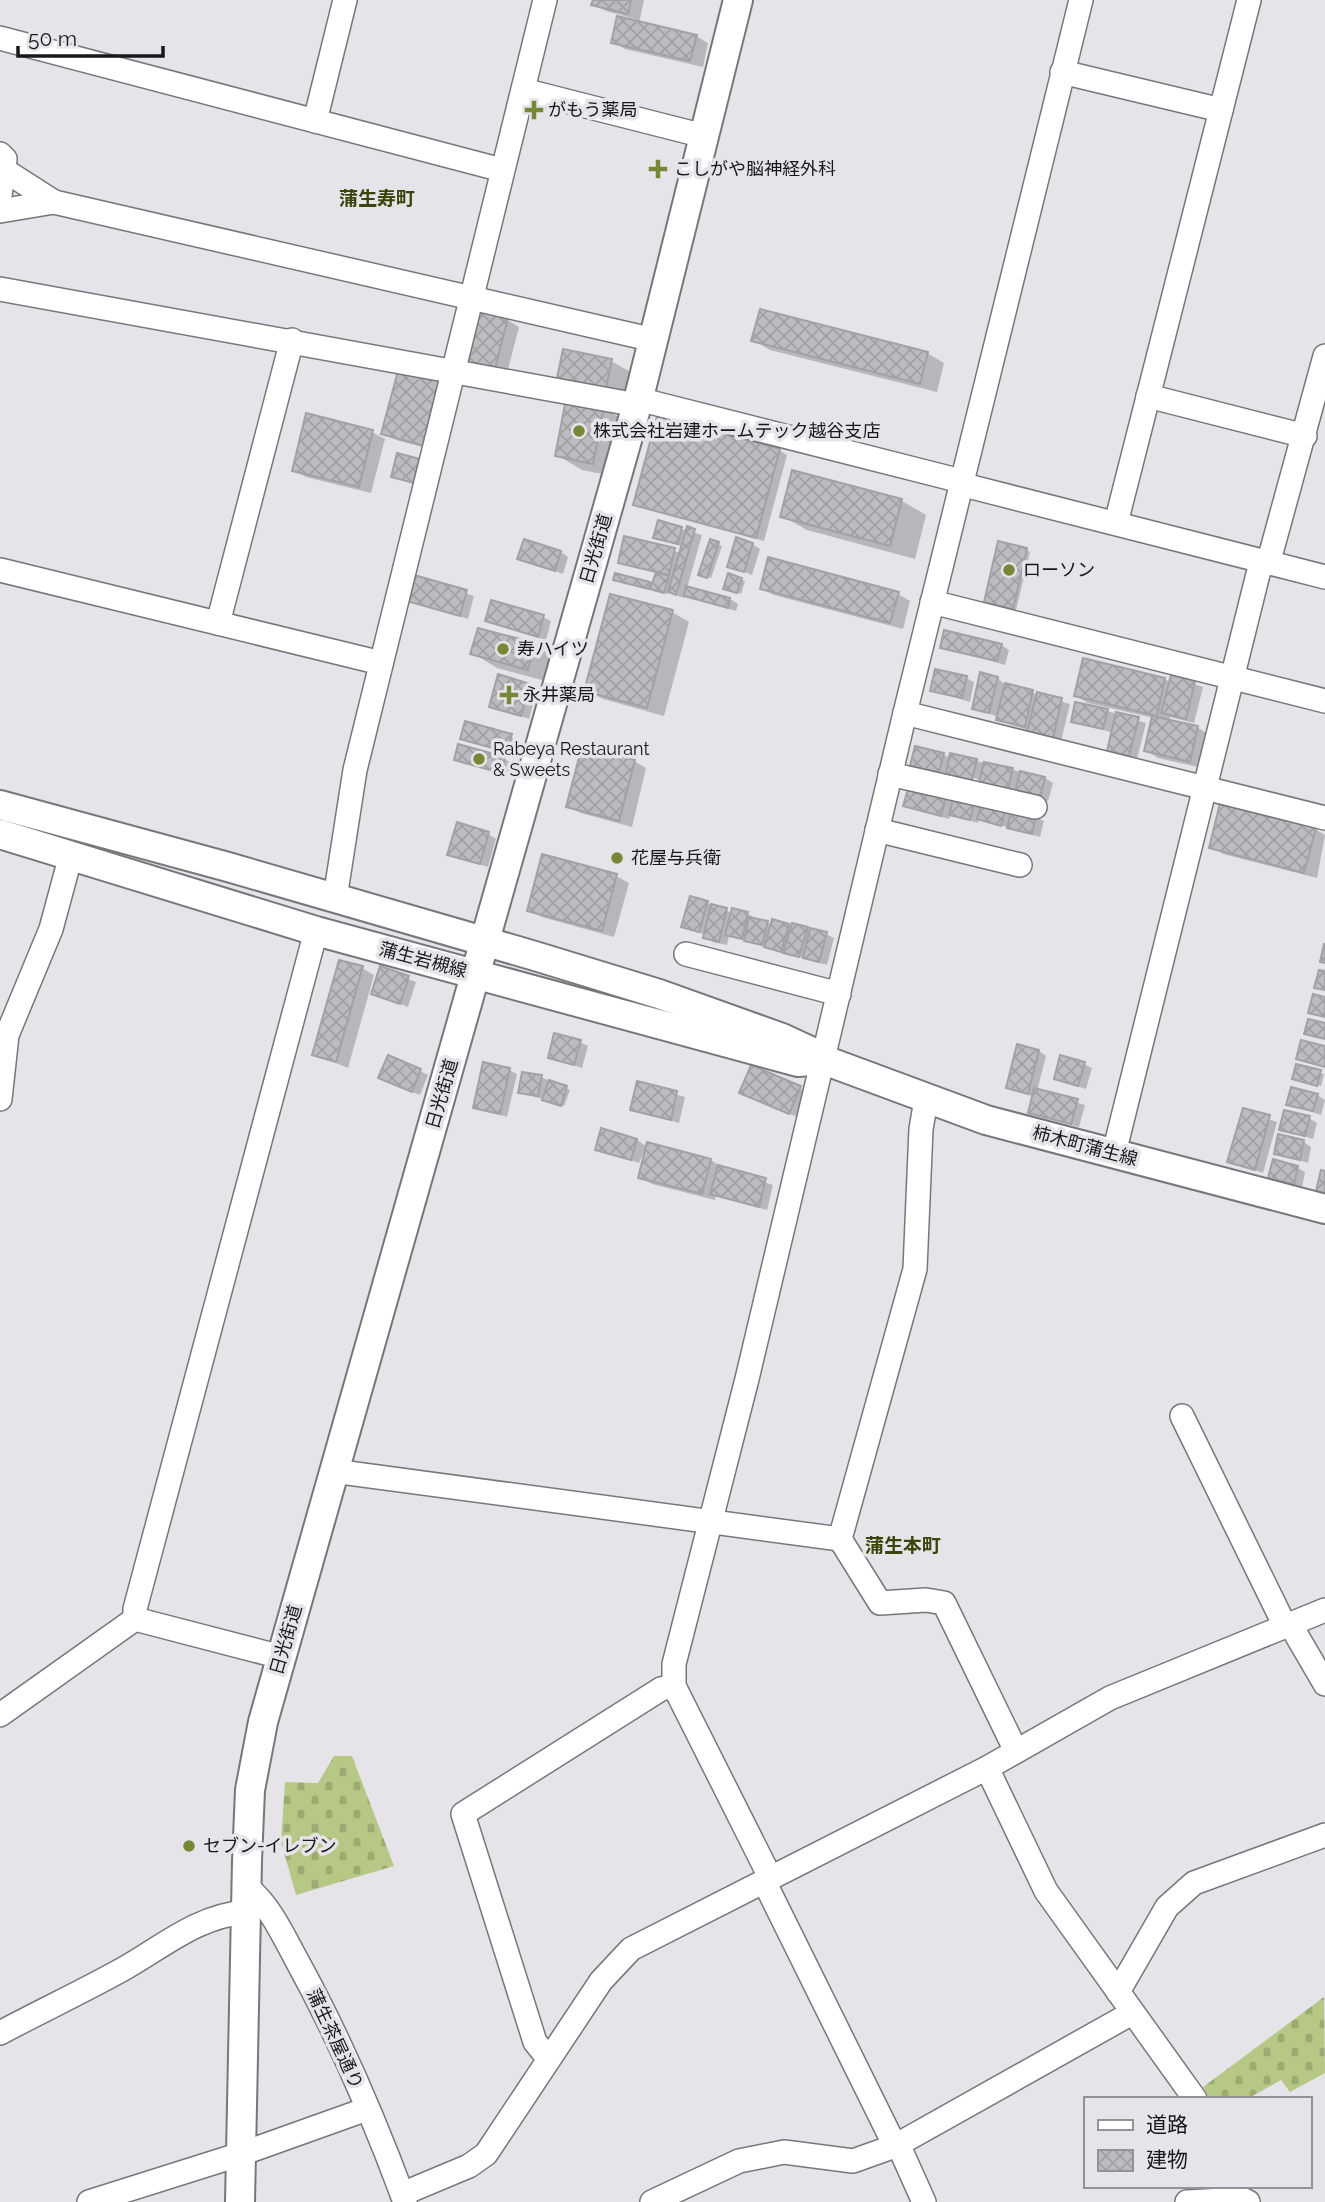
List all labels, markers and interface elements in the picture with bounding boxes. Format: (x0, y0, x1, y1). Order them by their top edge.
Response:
scale bar (18, 14, 163, 58)
text: 50 m (28, 26, 77, 51)
place label: がもう薬局 (548, 99, 637, 120)
marker: がもう薬局 (526, 102, 542, 118)
place label: こしがや脳神経外科 (674, 158, 836, 179)
marker: こしがや脳神経外科 (648, 159, 668, 179)
district label: 蒲生寿町 (339, 187, 415, 209)
place label: 株式会社岩建ホームテック越谷支店 (593, 420, 880, 441)
marker: 株式会社岩建ホームテック越谷支店 (571, 423, 587, 439)
street label: 日光街道 (576, 511, 616, 586)
place label: ローソン (1023, 559, 1095, 580)
marker: ローソン (1001, 562, 1017, 578)
place label: 寿ハイツ (517, 638, 589, 659)
marker: 寿ハイツ (495, 641, 511, 657)
place label: 永井薬局 (523, 684, 595, 705)
marker: 永井薬局 (501, 687, 517, 703)
place label: Rabeya Restaurant & Sweets (493, 738, 650, 780)
marker: Rabeya Restaurant & Sweets (471, 751, 487, 767)
place label: 花屋与兵衛 (631, 847, 721, 868)
marker: 花屋与兵衛 (609, 850, 625, 866)
street label: 蒲生岩槻線 (377, 938, 469, 981)
street label: 日光街道 (422, 1056, 462, 1131)
street label: 柿木町蒲生線 (1030, 1121, 1140, 1170)
district label: 蒲生本町 (865, 1534, 941, 1556)
street label: 日光街道 (266, 1602, 306, 1677)
place label: セブン-イレブン (203, 1835, 337, 1856)
marker: セブン-イレブン (181, 1838, 197, 1854)
street label: 蒲生茶屋通り (303, 1985, 368, 2092)
legend (1084, 2097, 1311, 2188)
text: 道路 (1146, 2112, 1188, 2137)
text: 建物 (1146, 2147, 1188, 2172)

